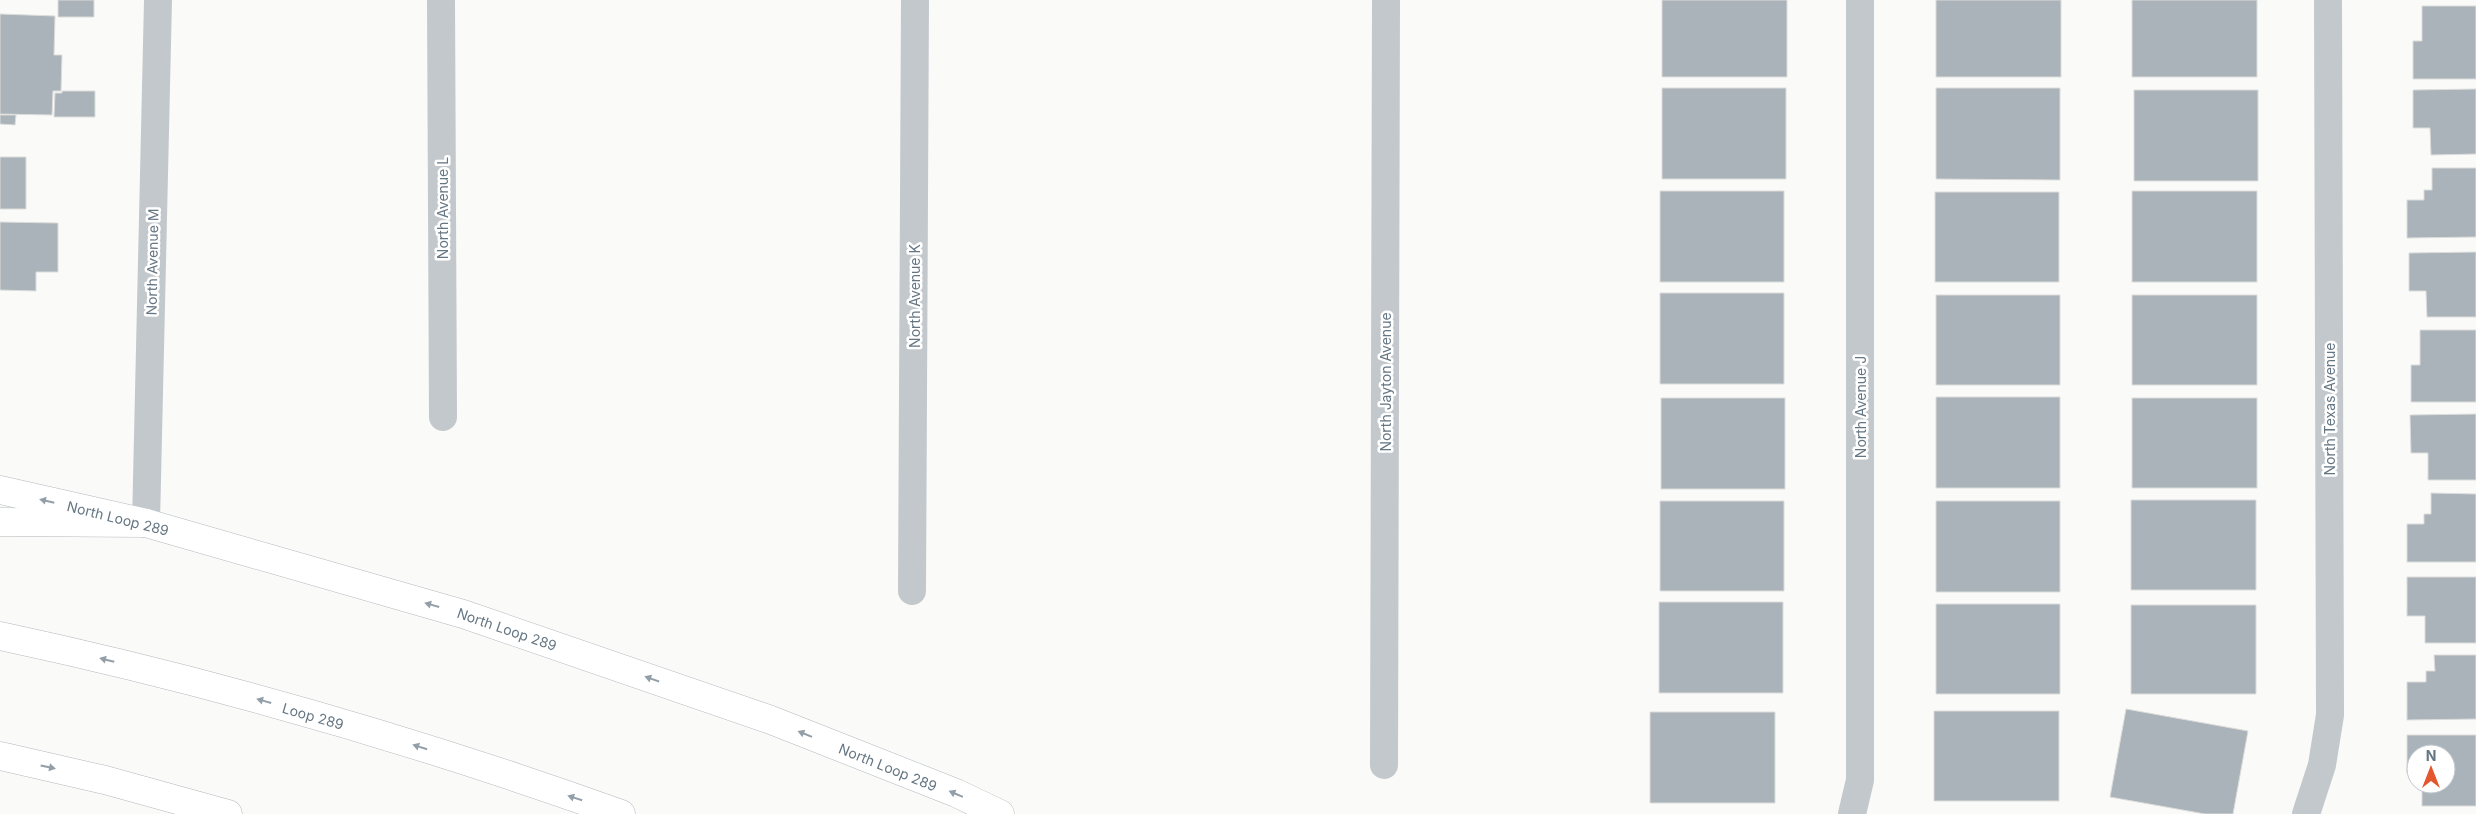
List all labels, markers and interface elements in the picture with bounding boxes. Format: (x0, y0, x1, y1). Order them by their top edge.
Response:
street label: North Avenue L (434, 157, 451, 259)
street label: North Avenue M (143, 208, 161, 316)
street label: North Avenue K (906, 244, 923, 348)
street label: North Jayton Avenue (1377, 312, 1394, 452)
street label: North Texas Avenue (2321, 342, 2338, 476)
street label: North Avenue J (1852, 356, 1869, 458)
one-way arrow (40, 497, 55, 505)
street label: North Loop 289 (65, 497, 171, 539)
one-way arrow (424, 600, 439, 608)
street label: North Loop 289 (455, 604, 559, 654)
one-way arrow (100, 655, 115, 663)
one-way arrow (644, 675, 659, 683)
one-way arrow (257, 697, 272, 705)
street label: Loop 289 (280, 699, 346, 733)
one-way arrow (798, 729, 812, 737)
street label: North Loop 289 (836, 740, 940, 794)
one-way arrow (413, 743, 428, 751)
north arrow (2406, 744, 2456, 794)
text: N (2426, 747, 2436, 764)
one-way arrow (40, 763, 55, 771)
one-way arrow (949, 789, 963, 797)
one-way arrow (567, 794, 582, 801)

